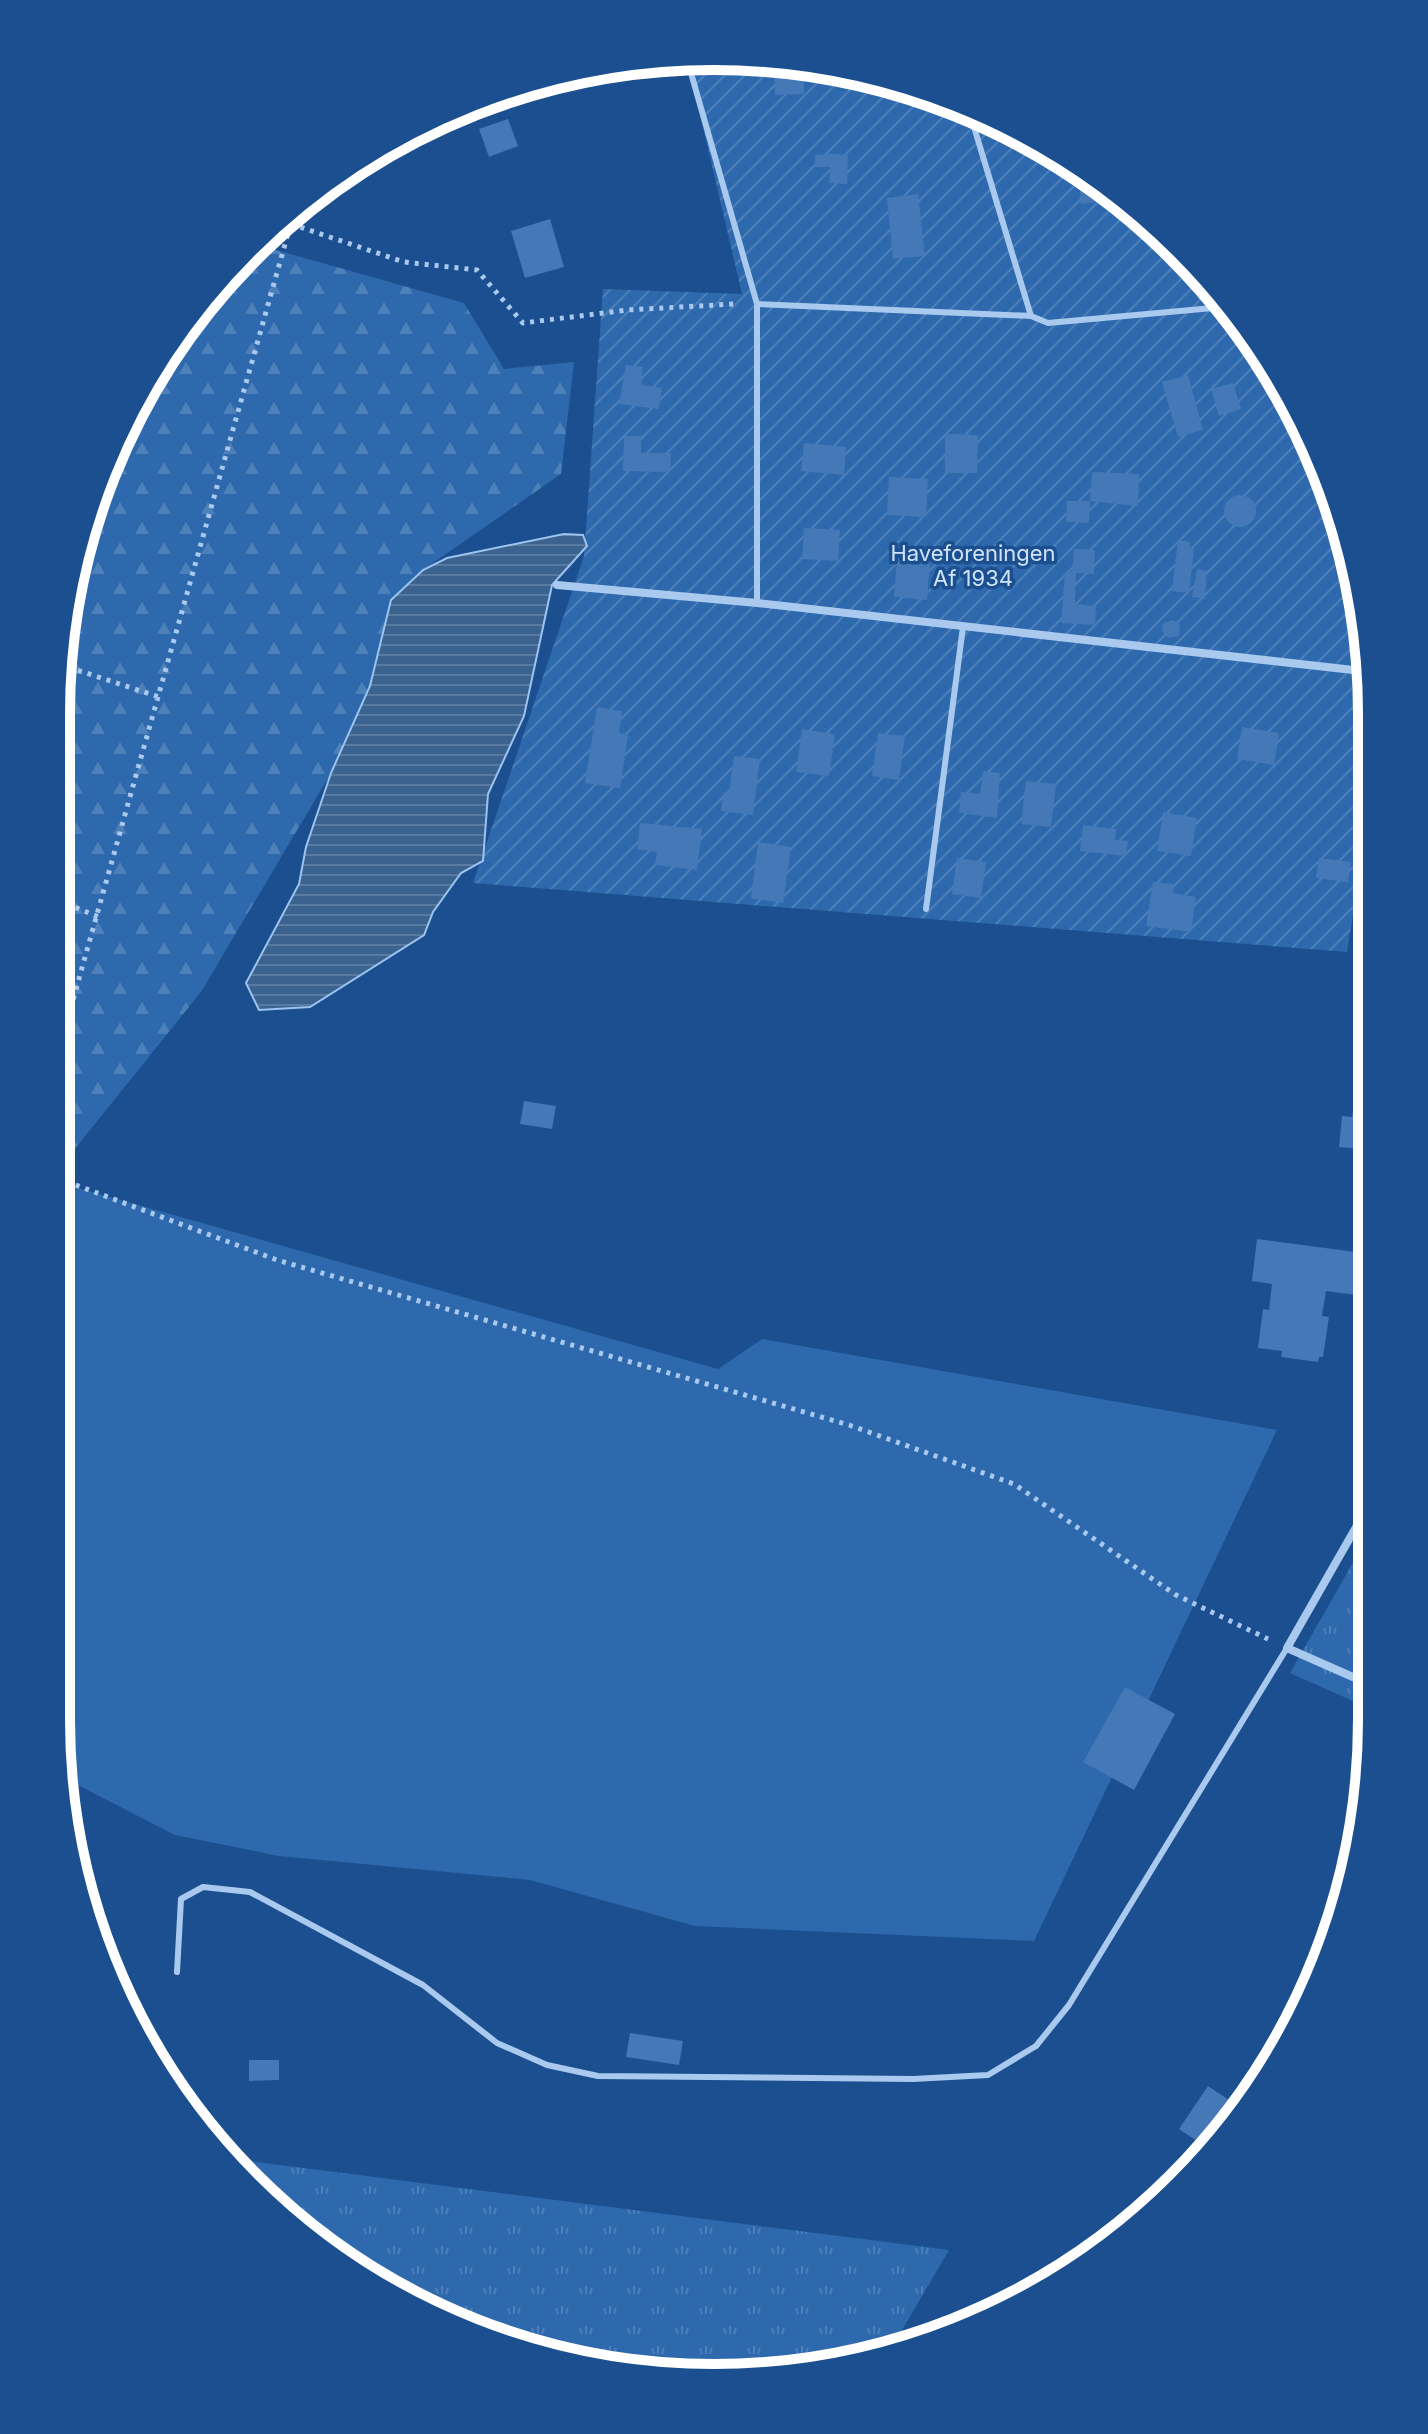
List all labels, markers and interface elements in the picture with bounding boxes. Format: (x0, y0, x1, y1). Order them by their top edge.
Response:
park label: Haveforeningen Af 1934 (890, 540, 1056, 591)

